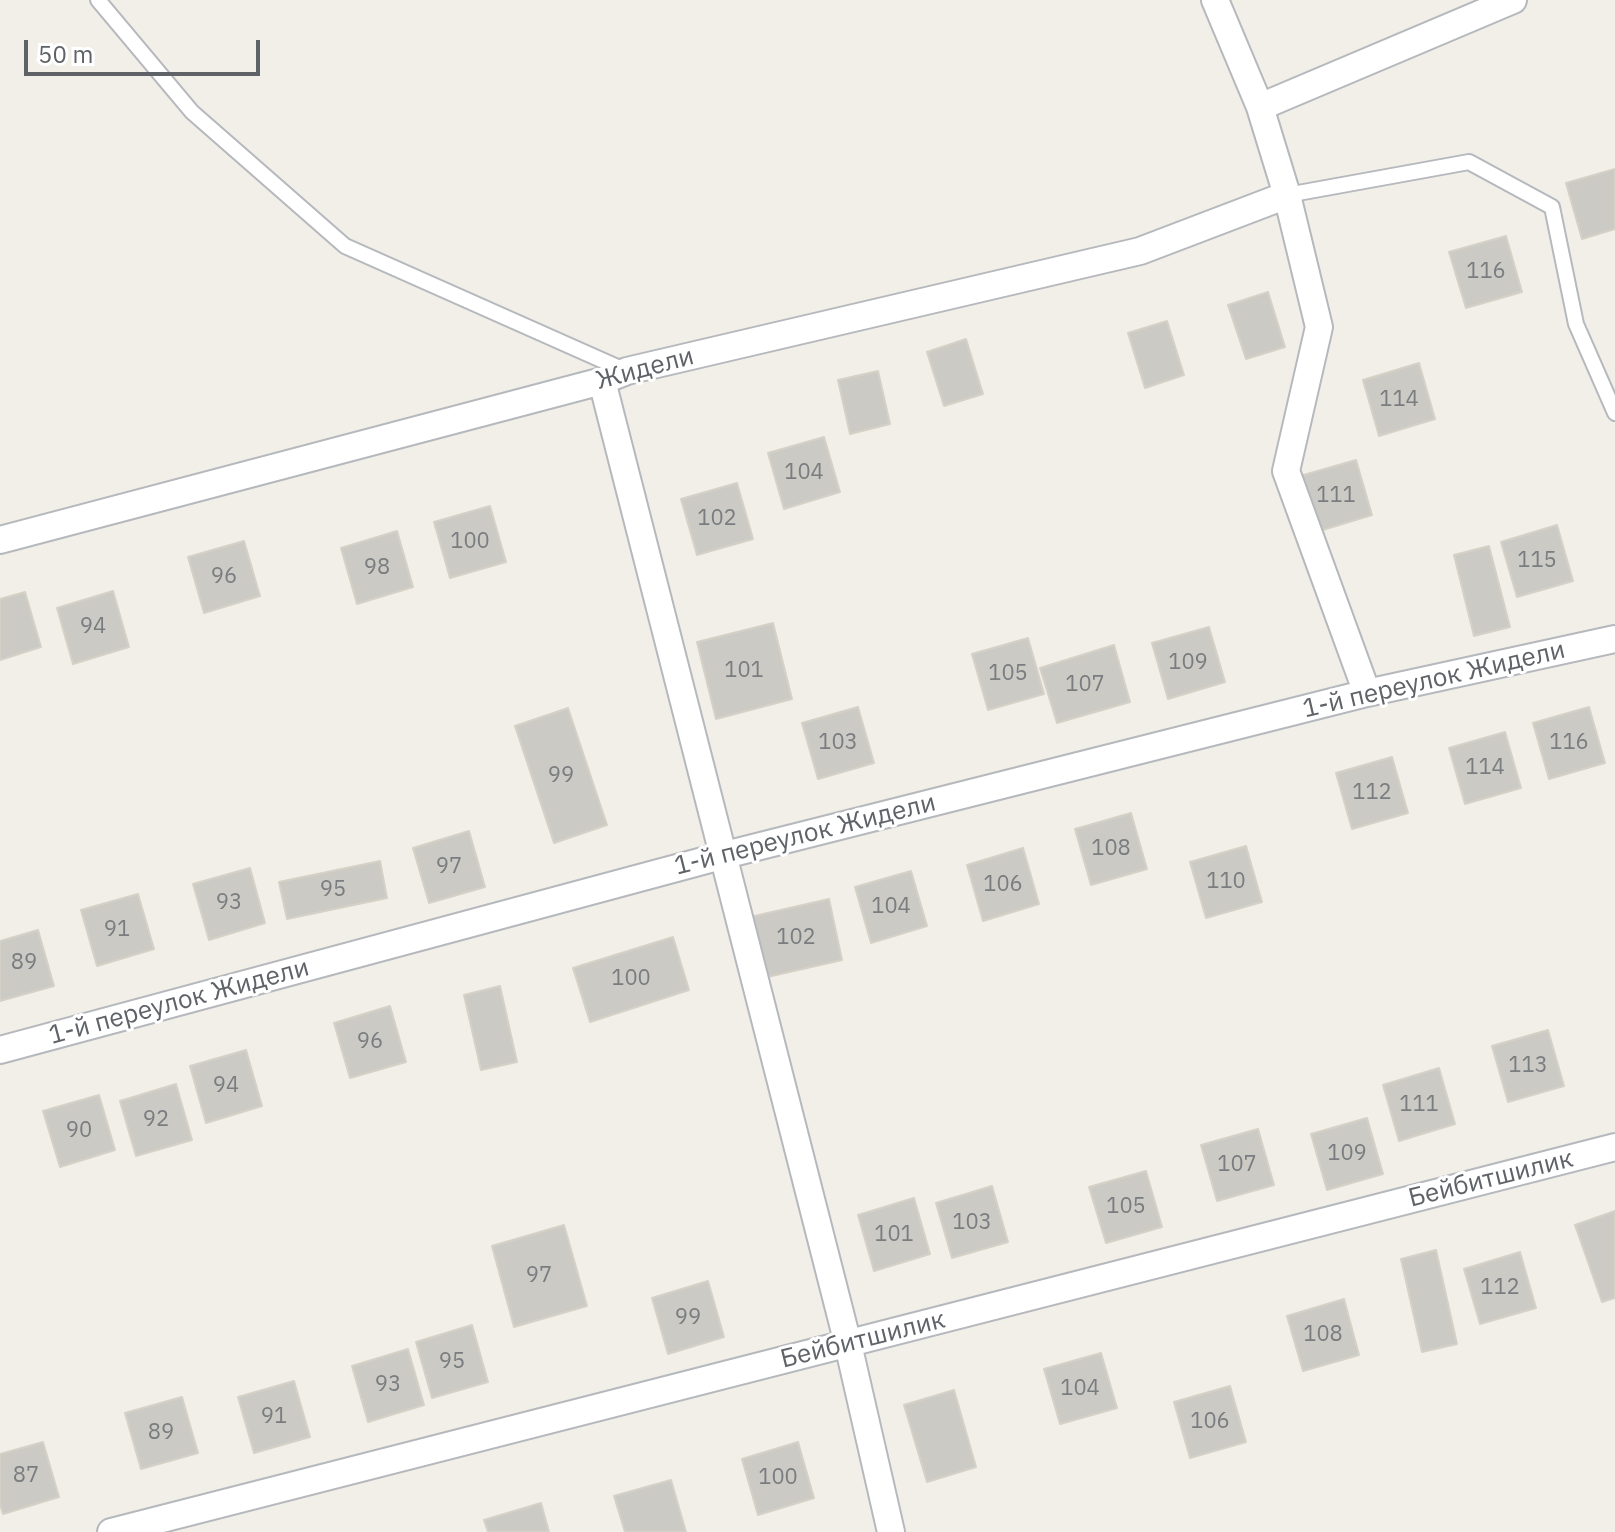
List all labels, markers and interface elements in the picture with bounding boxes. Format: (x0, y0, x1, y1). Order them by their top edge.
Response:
scale bar (28, 24, 264, 74)
text: 50 m (38, 38, 93, 70)
house number: 116 (1466, 259, 1506, 285)
street label: Жидели (593, 341, 697, 397)
house number: 114 (1379, 387, 1419, 413)
house number: 104 (784, 460, 824, 486)
house number: 111 (1316, 483, 1356, 509)
house number: 102 (697, 506, 737, 532)
house number: 100 (450, 529, 490, 555)
house number: 115 (1517, 548, 1557, 574)
house number: 98 (364, 555, 390, 581)
house number: 96 (211, 564, 237, 590)
house number: 94 (80, 614, 106, 640)
street label: 1-й переулок Жидели (1300, 635, 1568, 725)
house number: 109 (1168, 650, 1208, 676)
house number: 101 (724, 658, 764, 684)
house number: 105 (988, 661, 1028, 687)
house number: 107 (1065, 672, 1105, 698)
house number: 103 (818, 730, 858, 756)
house number: 116 (1549, 730, 1589, 756)
house number: 114 (1465, 755, 1505, 781)
house number: 99 (548, 763, 574, 789)
house number: 112 (1352, 780, 1392, 806)
street label: 1-й переулок Жидели (671, 787, 939, 883)
house number: 108 (1091, 836, 1131, 862)
house number: 97 (436, 854, 462, 880)
house number: 110 (1206, 869, 1246, 895)
house number: 106 (983, 872, 1023, 898)
house number: 95 (320, 877, 346, 903)
house number: 93 (216, 890, 242, 916)
house number: 104 (871, 894, 911, 920)
house number: 91 (104, 917, 130, 943)
house number: 102 (776, 925, 816, 951)
house number: 89 (11, 950, 37, 976)
street label: 1-й переулок Жидели (45, 952, 313, 1052)
house number: 100 (611, 966, 651, 992)
house number: 96 (357, 1029, 383, 1055)
house number: 113 (1508, 1053, 1548, 1079)
house number: 94 (213, 1073, 239, 1099)
house number: 111 (1399, 1092, 1439, 1118)
house number: 92 (143, 1107, 169, 1133)
house number: 90 (66, 1118, 92, 1144)
house number: 109 (1327, 1141, 1367, 1167)
street label: Бейбитшилик (1405, 1143, 1577, 1215)
house number: 107 (1217, 1152, 1257, 1178)
house number: 105 (1106, 1194, 1146, 1220)
house number: 103 (952, 1210, 992, 1236)
house number: 101 (874, 1222, 914, 1248)
house number: 97 (526, 1263, 552, 1289)
house number: 112 (1480, 1275, 1520, 1301)
street label: Бейбитшилик (777, 1304, 949, 1376)
house number: 99 (675, 1305, 701, 1331)
house number: 108 (1303, 1322, 1343, 1348)
house number: 95 (439, 1349, 465, 1375)
house number: 93 (375, 1372, 401, 1398)
house number: 104 (1060, 1376, 1100, 1402)
house number: 91 (261, 1404, 287, 1430)
house number: 106 (1190, 1409, 1230, 1435)
house number: 89 (148, 1420, 174, 1446)
house number: 87 (13, 1463, 39, 1489)
house number: 100 (758, 1465, 798, 1491)

